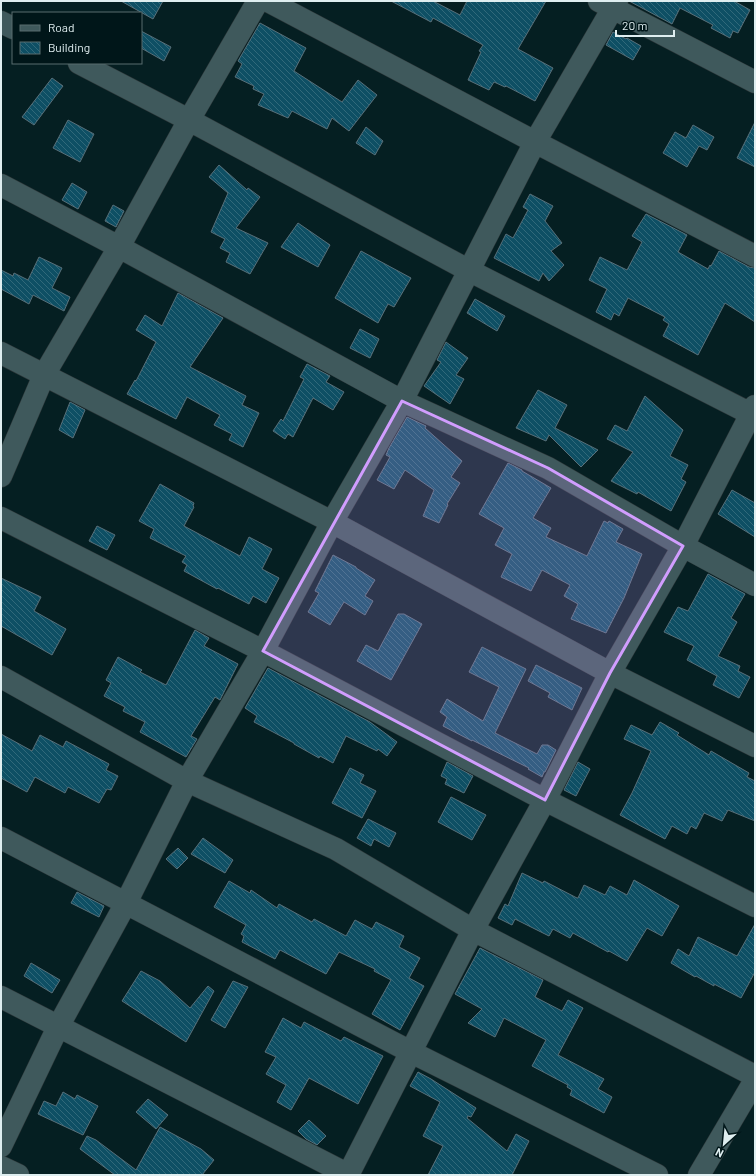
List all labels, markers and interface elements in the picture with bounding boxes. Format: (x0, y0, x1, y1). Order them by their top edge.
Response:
legend (12, 12, 142, 64)
scale bar (616, 12, 674, 38)
text: 20 m (622, 18, 648, 32)
text: Road (48, 20, 75, 34)
text: Building (48, 40, 90, 54)
north arrow (704, 1124, 744, 1164)
text: N (713, 1146, 725, 1161)

